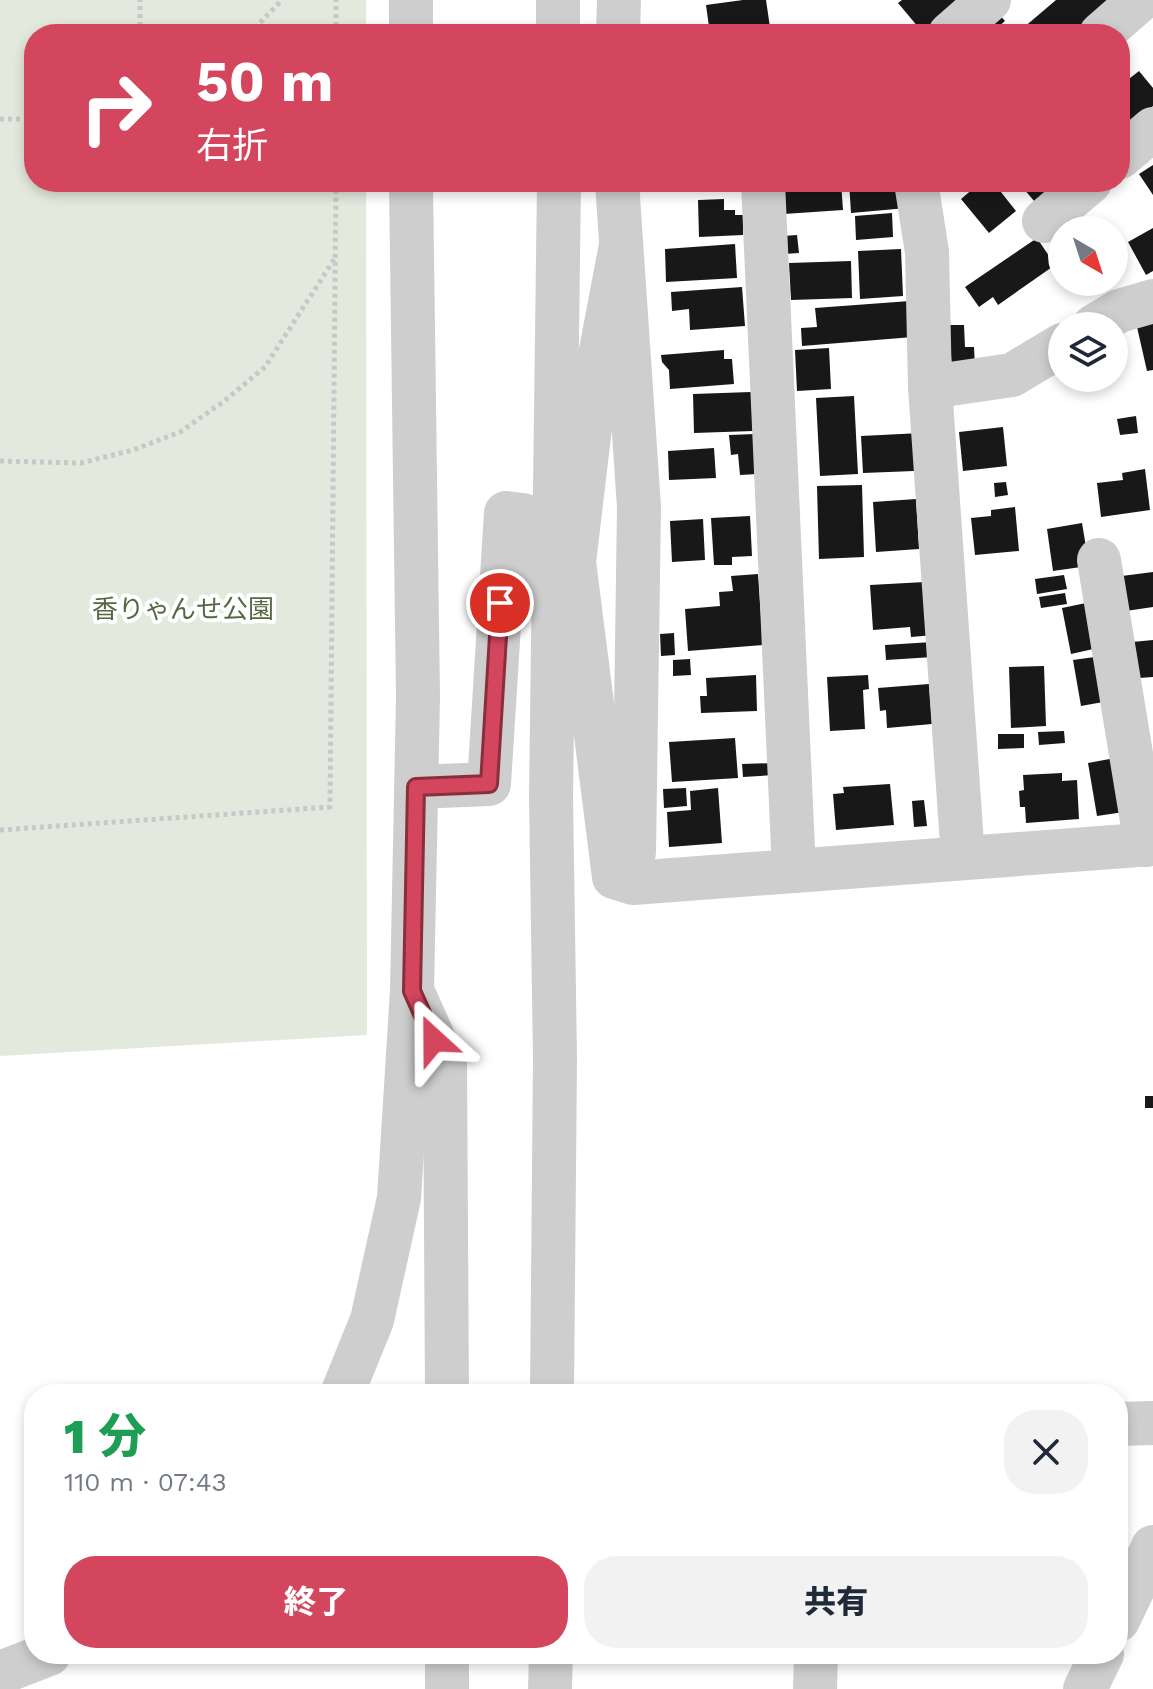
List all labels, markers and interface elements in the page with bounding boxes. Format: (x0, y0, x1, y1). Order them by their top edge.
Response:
text: 50 m (196, 49, 333, 115)
icon: right (64, 56, 168, 160)
text: 右折 (196, 125, 268, 167)
north arrow (1048, 216, 1128, 296)
map controls (1048, 216, 1128, 392)
button: layers (1048, 312, 1128, 392)
pin (466, 569, 534, 637)
icon: arrive (478, 581, 522, 625)
park label: 香りゃんせ公園 (92, 594, 274, 624)
position arrow (392, 998, 476, 1082)
text: 1 分 (64, 1408, 146, 1465)
button: close (1004, 1410, 1088, 1494)
text: 110 m · 07:43 (64, 1467, 227, 1497)
button: 終了 (64, 1556, 568, 1648)
button: 共有 (584, 1556, 1088, 1648)

